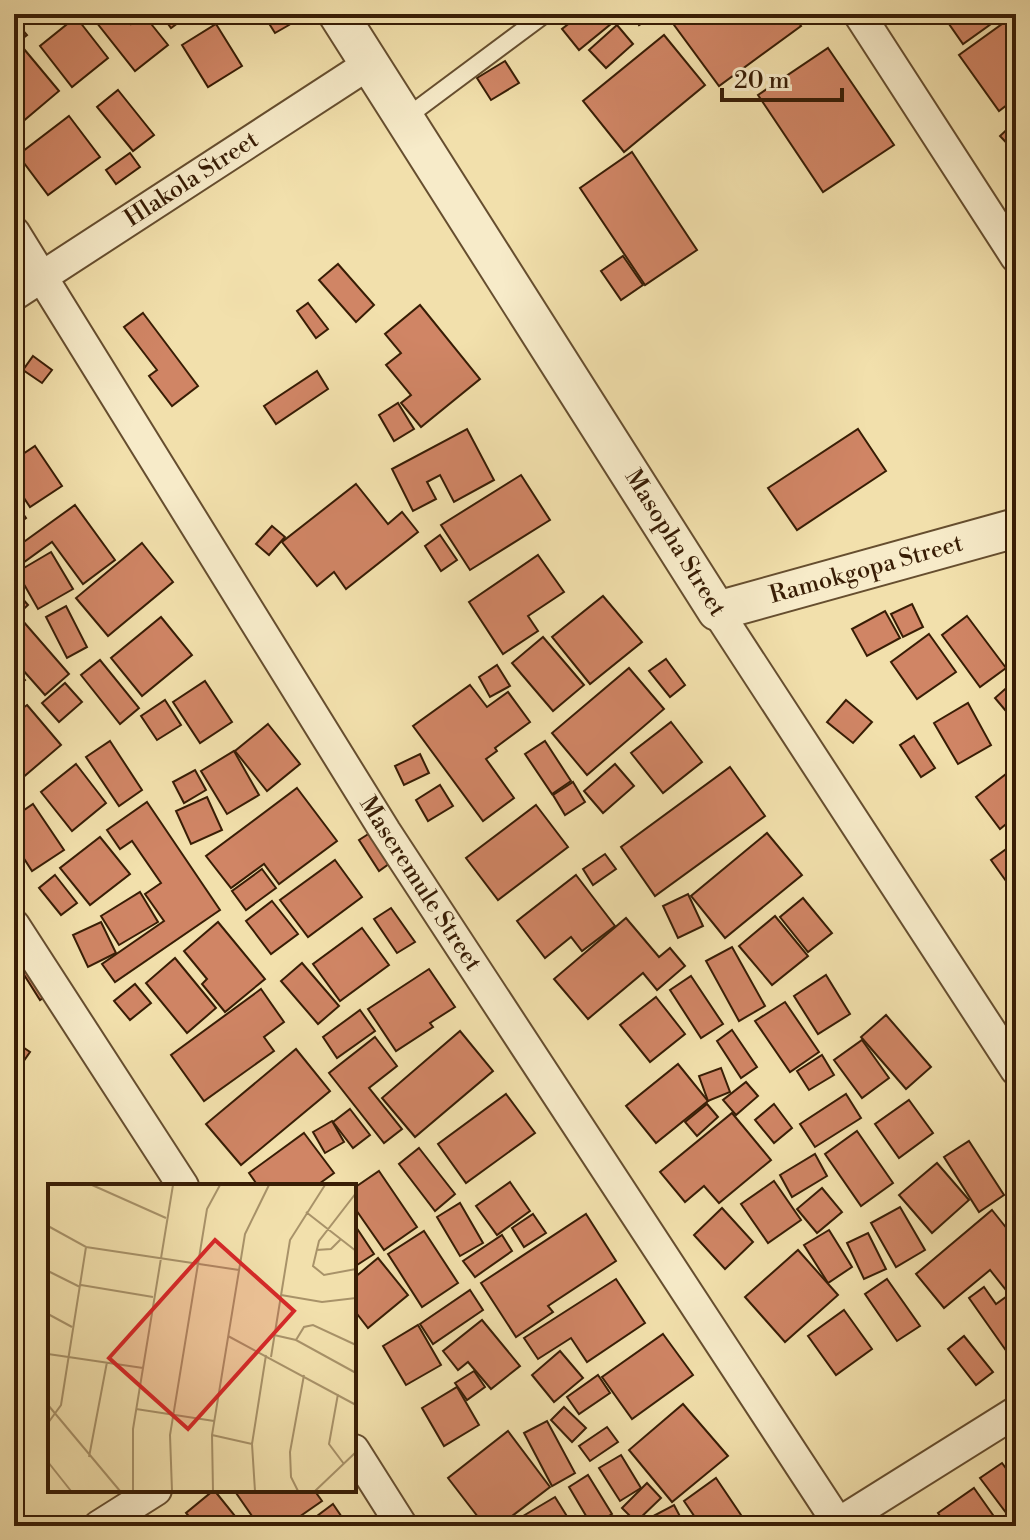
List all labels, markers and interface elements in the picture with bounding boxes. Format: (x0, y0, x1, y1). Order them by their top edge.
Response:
scale bar (722, 52, 842, 102)
text: 20 m (734, 66, 790, 96)
street label: Hlakola Street (119, 125, 265, 234)
street label: Masopha Street (618, 464, 732, 623)
street label: Ramokgopa Street (766, 528, 967, 611)
street label: Maseremule Street (352, 791, 488, 977)
inset map (48, 1184, 356, 1492)

